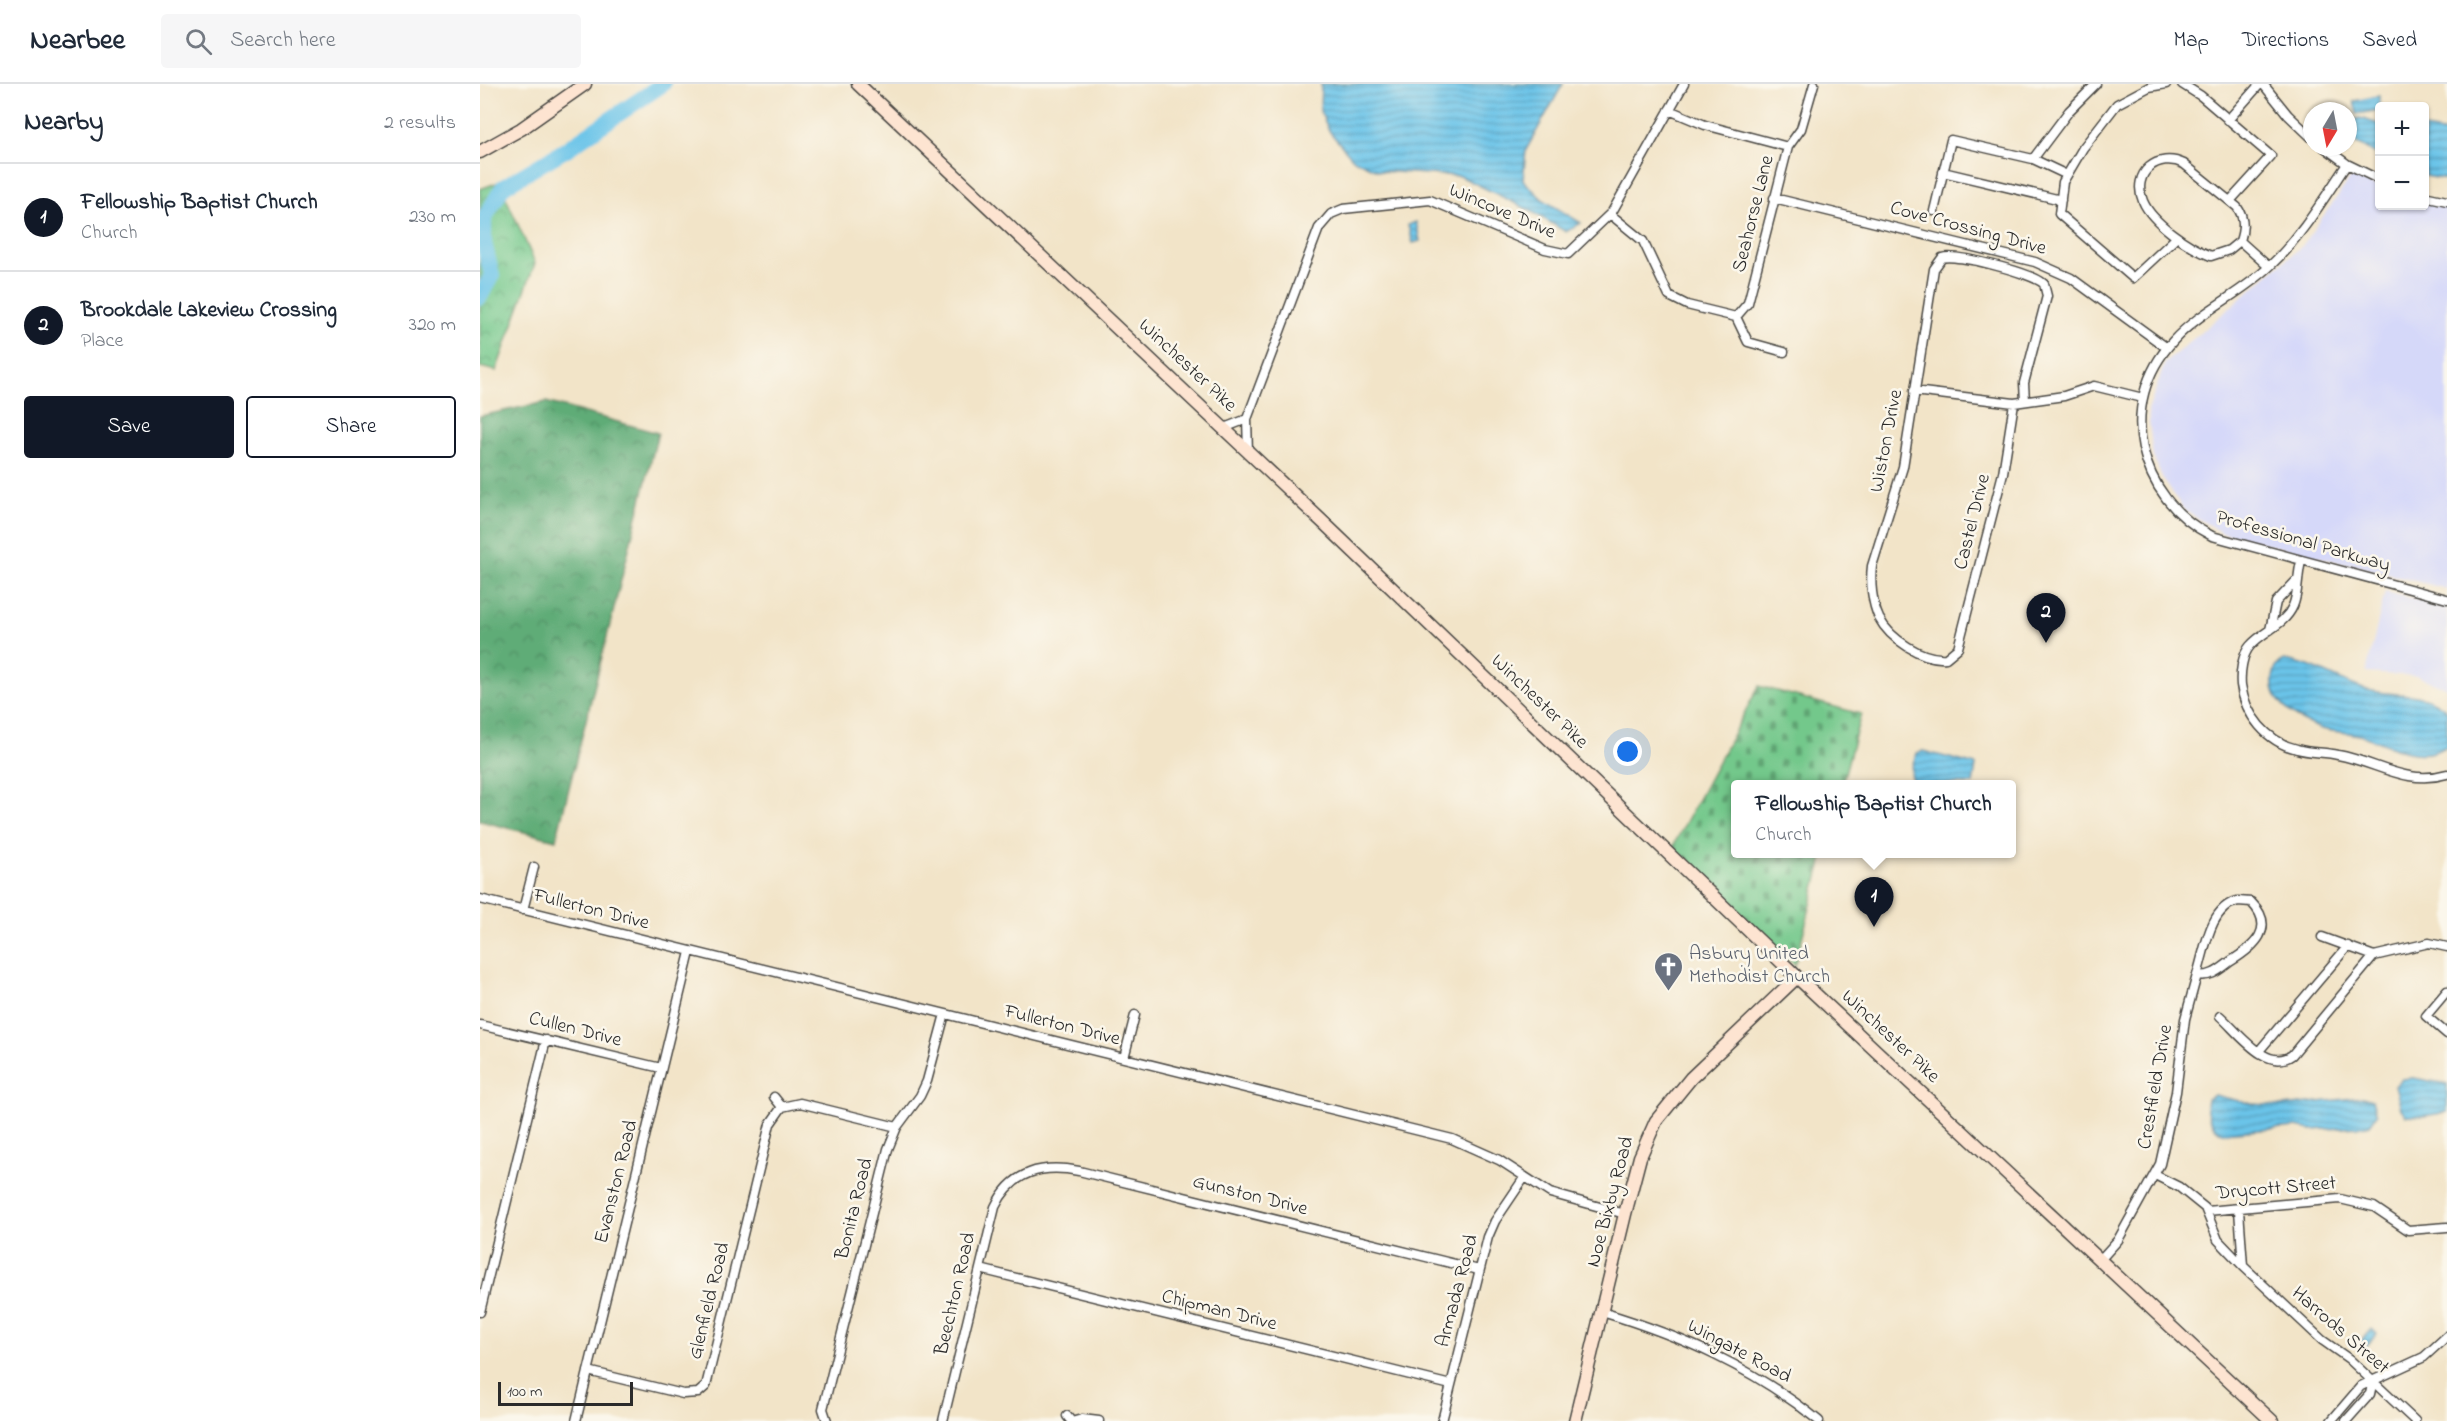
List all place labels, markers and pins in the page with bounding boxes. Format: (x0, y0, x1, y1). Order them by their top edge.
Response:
pin: 2 (2026, 594, 2066, 643)
pin: 1 (1854, 878, 1894, 927)
place label: Asbury United Methodist Church (1689, 940, 1830, 992)
church icon: Asbury United Methodist Church (1652, 950, 1684, 992)

